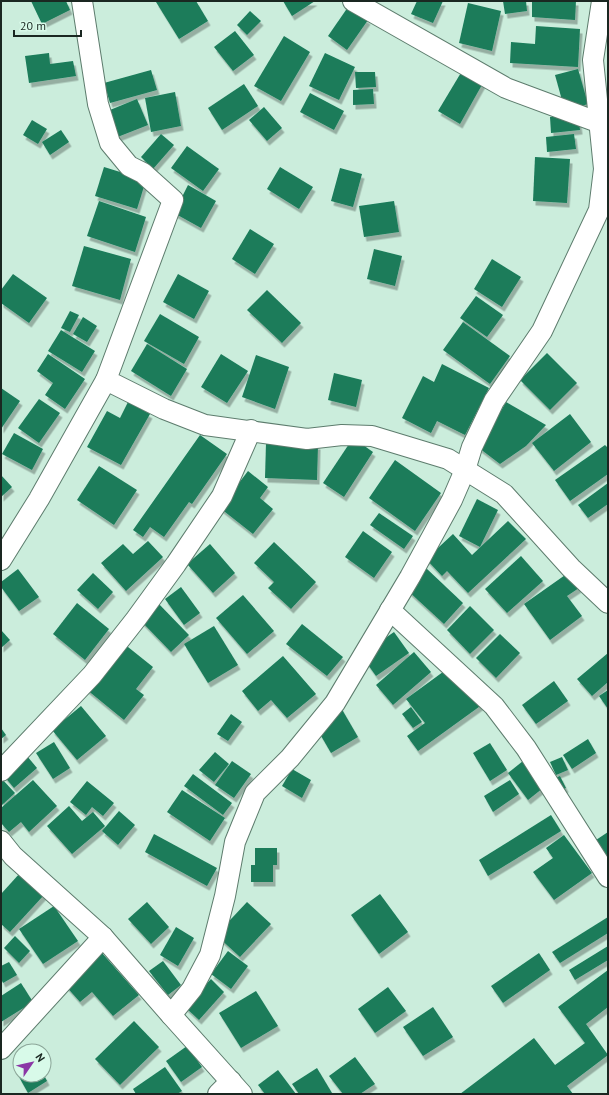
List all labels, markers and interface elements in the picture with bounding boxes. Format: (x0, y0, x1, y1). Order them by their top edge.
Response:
scale bar (14, 12, 81, 38)
text: 20 m (20, 18, 46, 33)
north arrow (12, 1043, 52, 1083)
text: N (32, 1050, 48, 1064)

